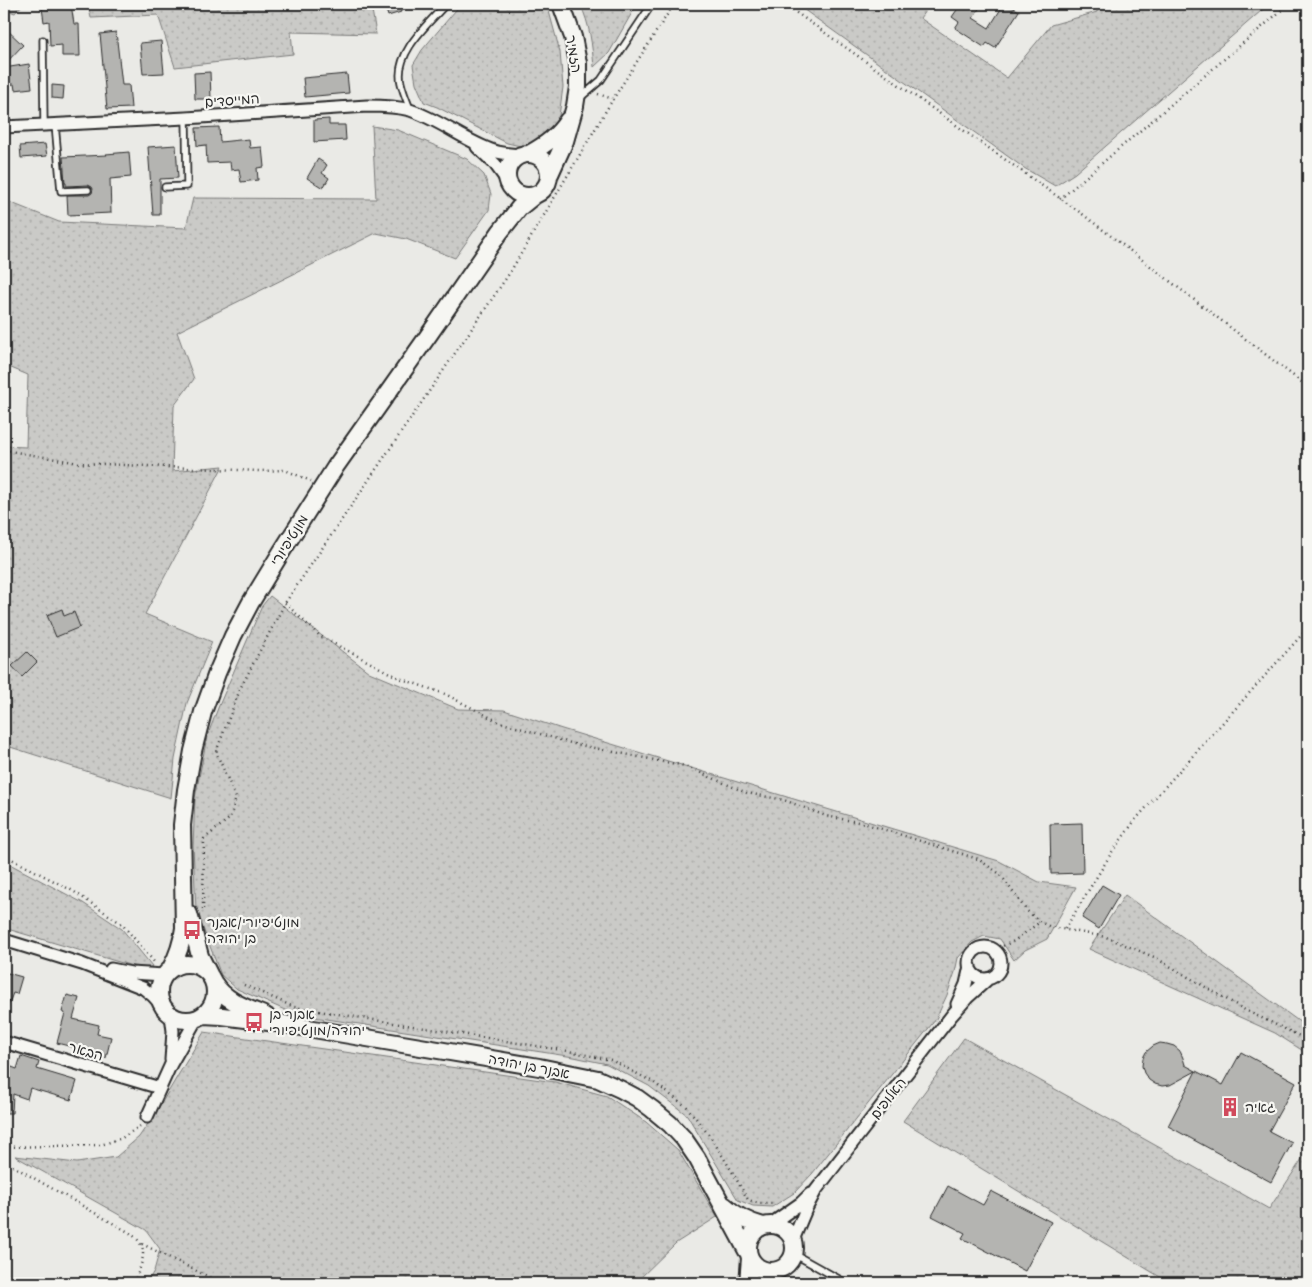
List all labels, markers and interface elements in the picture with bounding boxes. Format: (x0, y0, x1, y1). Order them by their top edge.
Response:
street label: הזמיר (562, 34, 586, 74)
street label: המייסדים (204, 89, 260, 111)
street label: מונטיפיורי (266, 511, 312, 569)
place label: מונטיפיורי/אבנר בן יהודה (207, 913, 299, 947)
bus stop icon: מונטיפיורי/אבנר בן יהודה (181, 919, 203, 941)
place label: אבנר בן יהודה/מונטיפיורי (269, 1005, 365, 1039)
bus stop icon: אבנר בן יהודה/מונטיפיורי (243, 1011, 265, 1033)
street label: הבאר (66, 1037, 106, 1065)
street label: אבנר בן יהודה (487, 1049, 571, 1083)
street label: האלופים (866, 1074, 910, 1122)
building icon: גאיה (1219, 1096, 1241, 1118)
place label: גאיה (1245, 1098, 1276, 1116)

